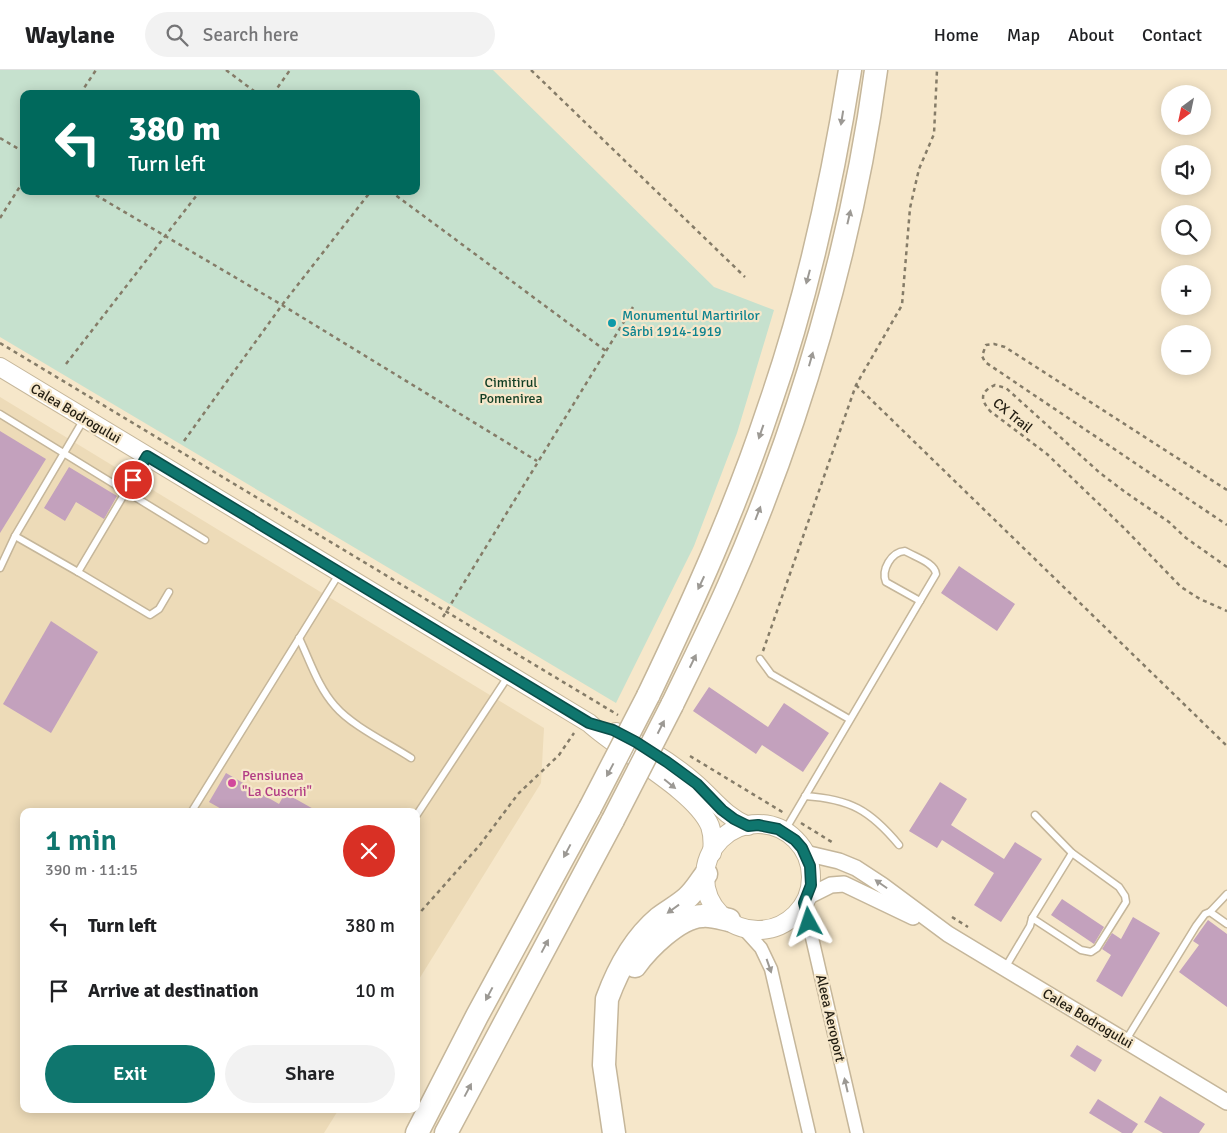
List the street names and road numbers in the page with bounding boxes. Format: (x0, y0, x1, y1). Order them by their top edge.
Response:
street label: Calea Bodrogului (27, 380, 124, 447)
street label: CX Trail (989, 394, 1036, 436)
street label: Aleea Aeroport (812, 973, 849, 1064)
street label: Calea Bodrogului (1039, 985, 1136, 1052)

